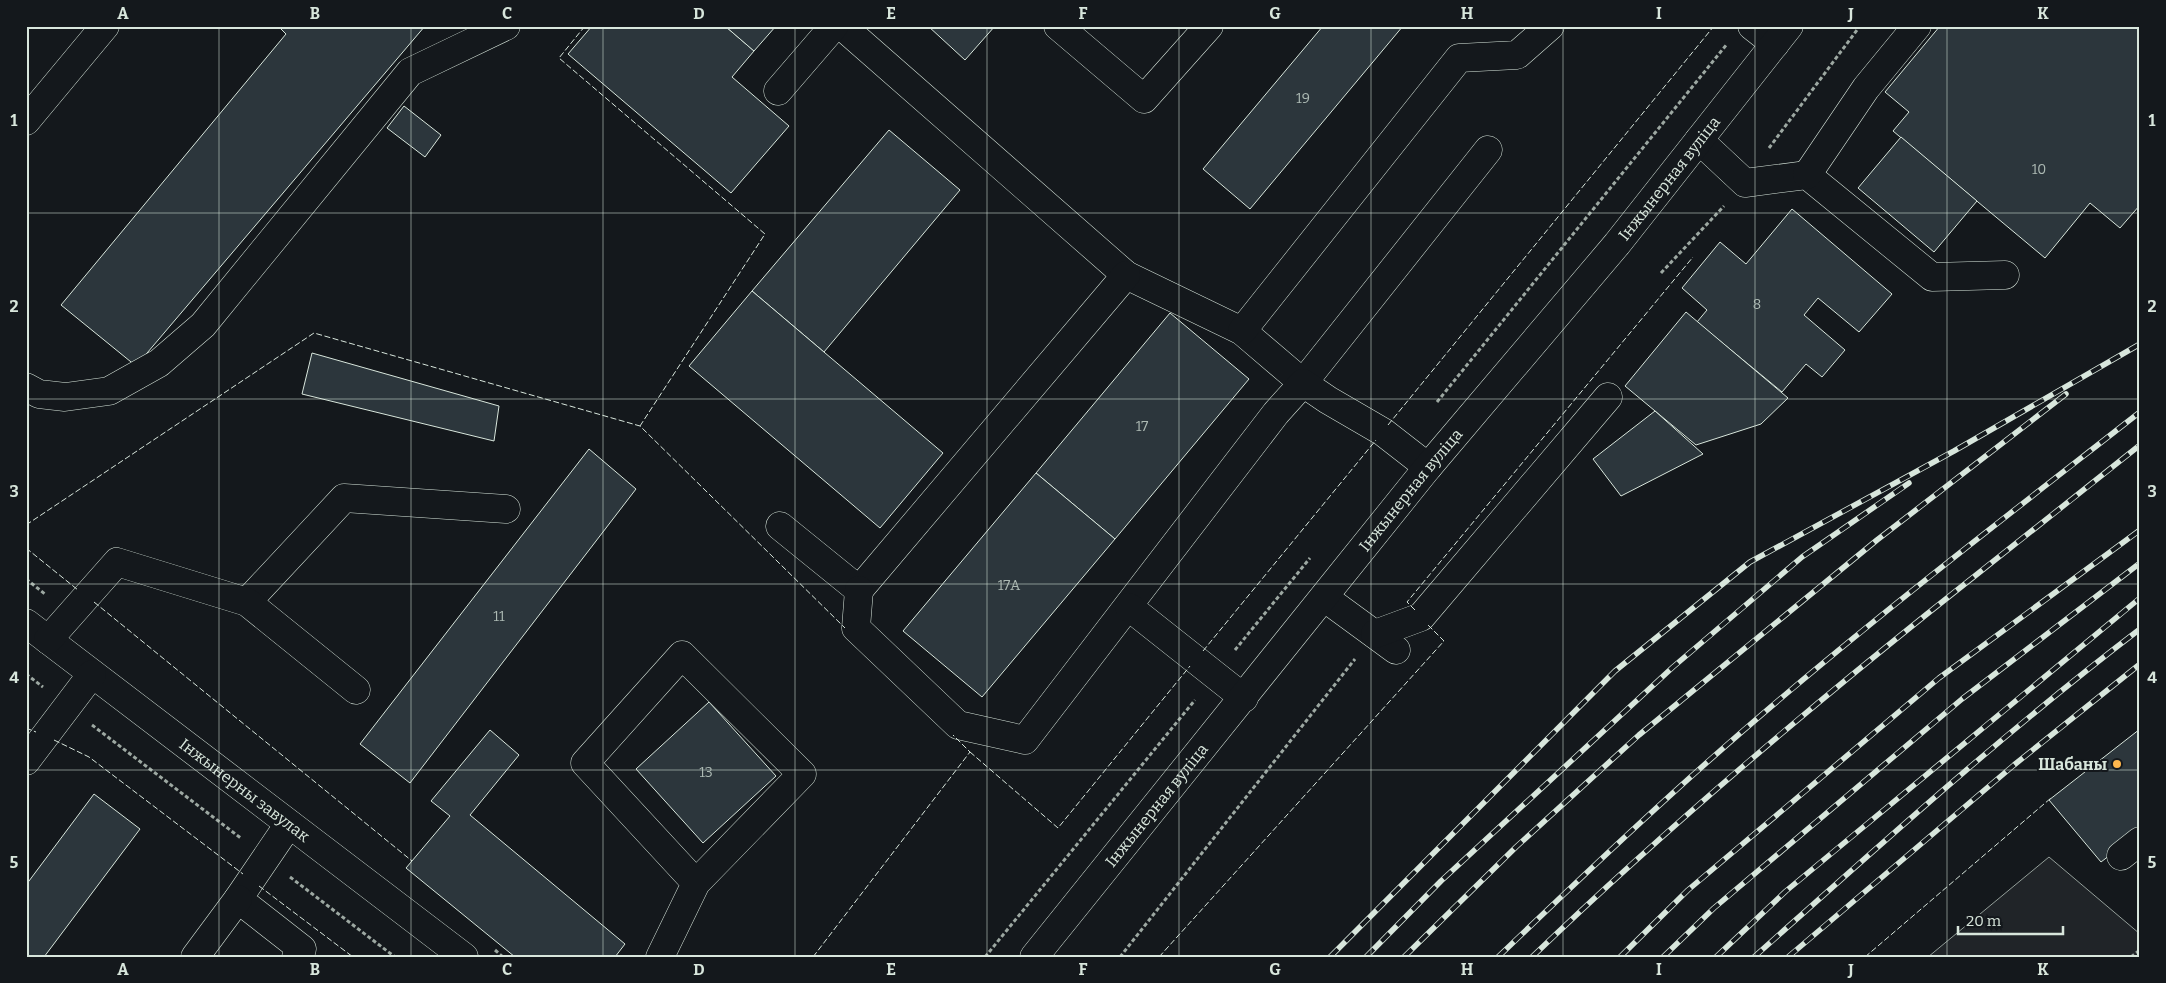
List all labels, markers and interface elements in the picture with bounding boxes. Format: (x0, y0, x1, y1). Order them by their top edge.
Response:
text: A (117, 4, 129, 23)
text: B (310, 4, 320, 23)
text: C (502, 4, 512, 23)
text: D (693, 4, 705, 23)
text: E (886, 4, 896, 23)
text: F (1079, 4, 1088, 23)
text: G (1269, 4, 1281, 23)
text: H (1461, 4, 1474, 23)
text: I (1656, 4, 1662, 23)
text: J (1847, 4, 1854, 23)
text: K (2037, 4, 2049, 23)
house number: 19 (1296, 90, 1310, 107)
text: 1 (11, 111, 18, 130)
text: 1 (2149, 111, 2156, 130)
street label: Інжынерная вуліца (1614, 112, 1724, 244)
house number: 10 (2032, 161, 2046, 178)
house number: 8 (1753, 296, 1761, 313)
text: 2 (9, 297, 19, 316)
text: 2 (2147, 297, 2157, 316)
house number: 17 (1136, 418, 1148, 435)
street label: Інжынерная вуліца (1355, 424, 1466, 555)
text: 3 (9, 482, 19, 501)
text: 3 (2147, 482, 2157, 501)
house number: 17А (998, 577, 1020, 594)
house number: 11 (493, 608, 505, 625)
text: 4 (9, 668, 19, 687)
text: 4 (2147, 668, 2157, 687)
street label: Інжынерны завулак (176, 734, 314, 846)
street label: Інжынерная вуліца (1101, 739, 1212, 871)
place label: Шабаны (2038, 755, 2107, 774)
marker: Шабаны (2111, 758, 2123, 770)
house number: 13 (699, 764, 713, 781)
text: 5 (10, 853, 19, 872)
text: 5 (2148, 853, 2157, 872)
scale bar (1958, 903, 2064, 935)
text: 20 m (1966, 912, 2002, 930)
text: A (117, 960, 129, 979)
text: B (310, 960, 320, 979)
text: C (502, 960, 512, 979)
text: D (693, 960, 705, 979)
text: E (886, 960, 896, 979)
text: F (1079, 960, 1088, 979)
text: G (1269, 960, 1281, 979)
text: H (1461, 960, 1474, 979)
text: I (1656, 960, 1662, 979)
text: J (1847, 960, 1854, 979)
text: K (2037, 960, 2049, 979)

